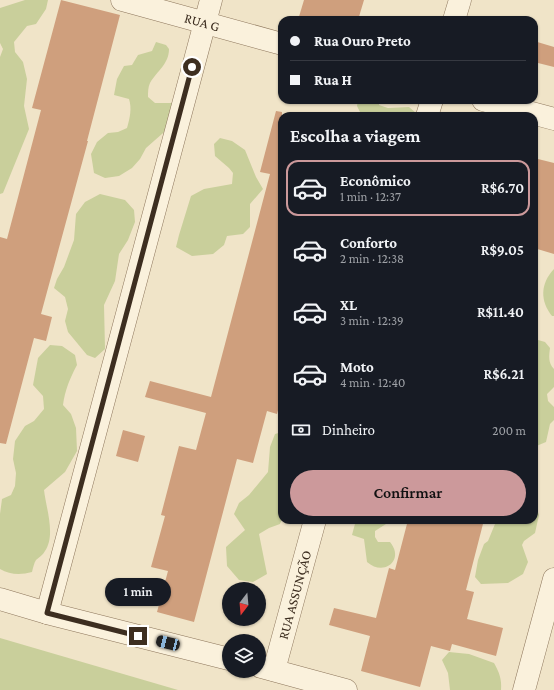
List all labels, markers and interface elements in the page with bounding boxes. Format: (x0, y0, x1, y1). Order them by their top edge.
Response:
street label: RUA G (183, 10, 222, 35)
text: Rua Ouro Preto (314, 33, 411, 49)
route start (183, 58, 201, 76)
text: Rua H (314, 72, 352, 88)
text: Escolha a viagem (290, 126, 420, 146)
icon: car (292, 170, 328, 206)
text: Econômico (340, 173, 411, 189)
text: R$6.70 (481, 180, 524, 196)
text: 1 min · 12:37 (340, 189, 401, 204)
icon: car (292, 232, 328, 268)
text: Conforto (340, 235, 397, 251)
text: R$9.05 (481, 242, 524, 258)
text: 2 min · 12:38 (340, 251, 404, 266)
icon: car (292, 294, 328, 330)
text: XL (340, 297, 357, 313)
text: R$11.40 (477, 304, 524, 320)
text: 3 min · 12:39 (340, 313, 404, 328)
icon: car (292, 356, 328, 392)
text: Moto (340, 359, 374, 375)
text: R$6.21 (483, 366, 524, 382)
text: 4 min · 12:40 (340, 375, 405, 390)
icon: cash (290, 419, 312, 441)
text: Dinheiro (322, 422, 375, 438)
text: 200 m (492, 423, 526, 438)
button: Confirmar (290, 470, 526, 516)
street label: RUA ASSUNÇÃO (275, 548, 314, 641)
callout: 1 min (105, 578, 171, 606)
north arrow (222, 582, 266, 626)
map controls (222, 582, 266, 678)
text: 1 min (124, 584, 152, 599)
route end (129, 627, 147, 645)
car (155, 634, 181, 652)
button: layers (222, 634, 266, 678)

